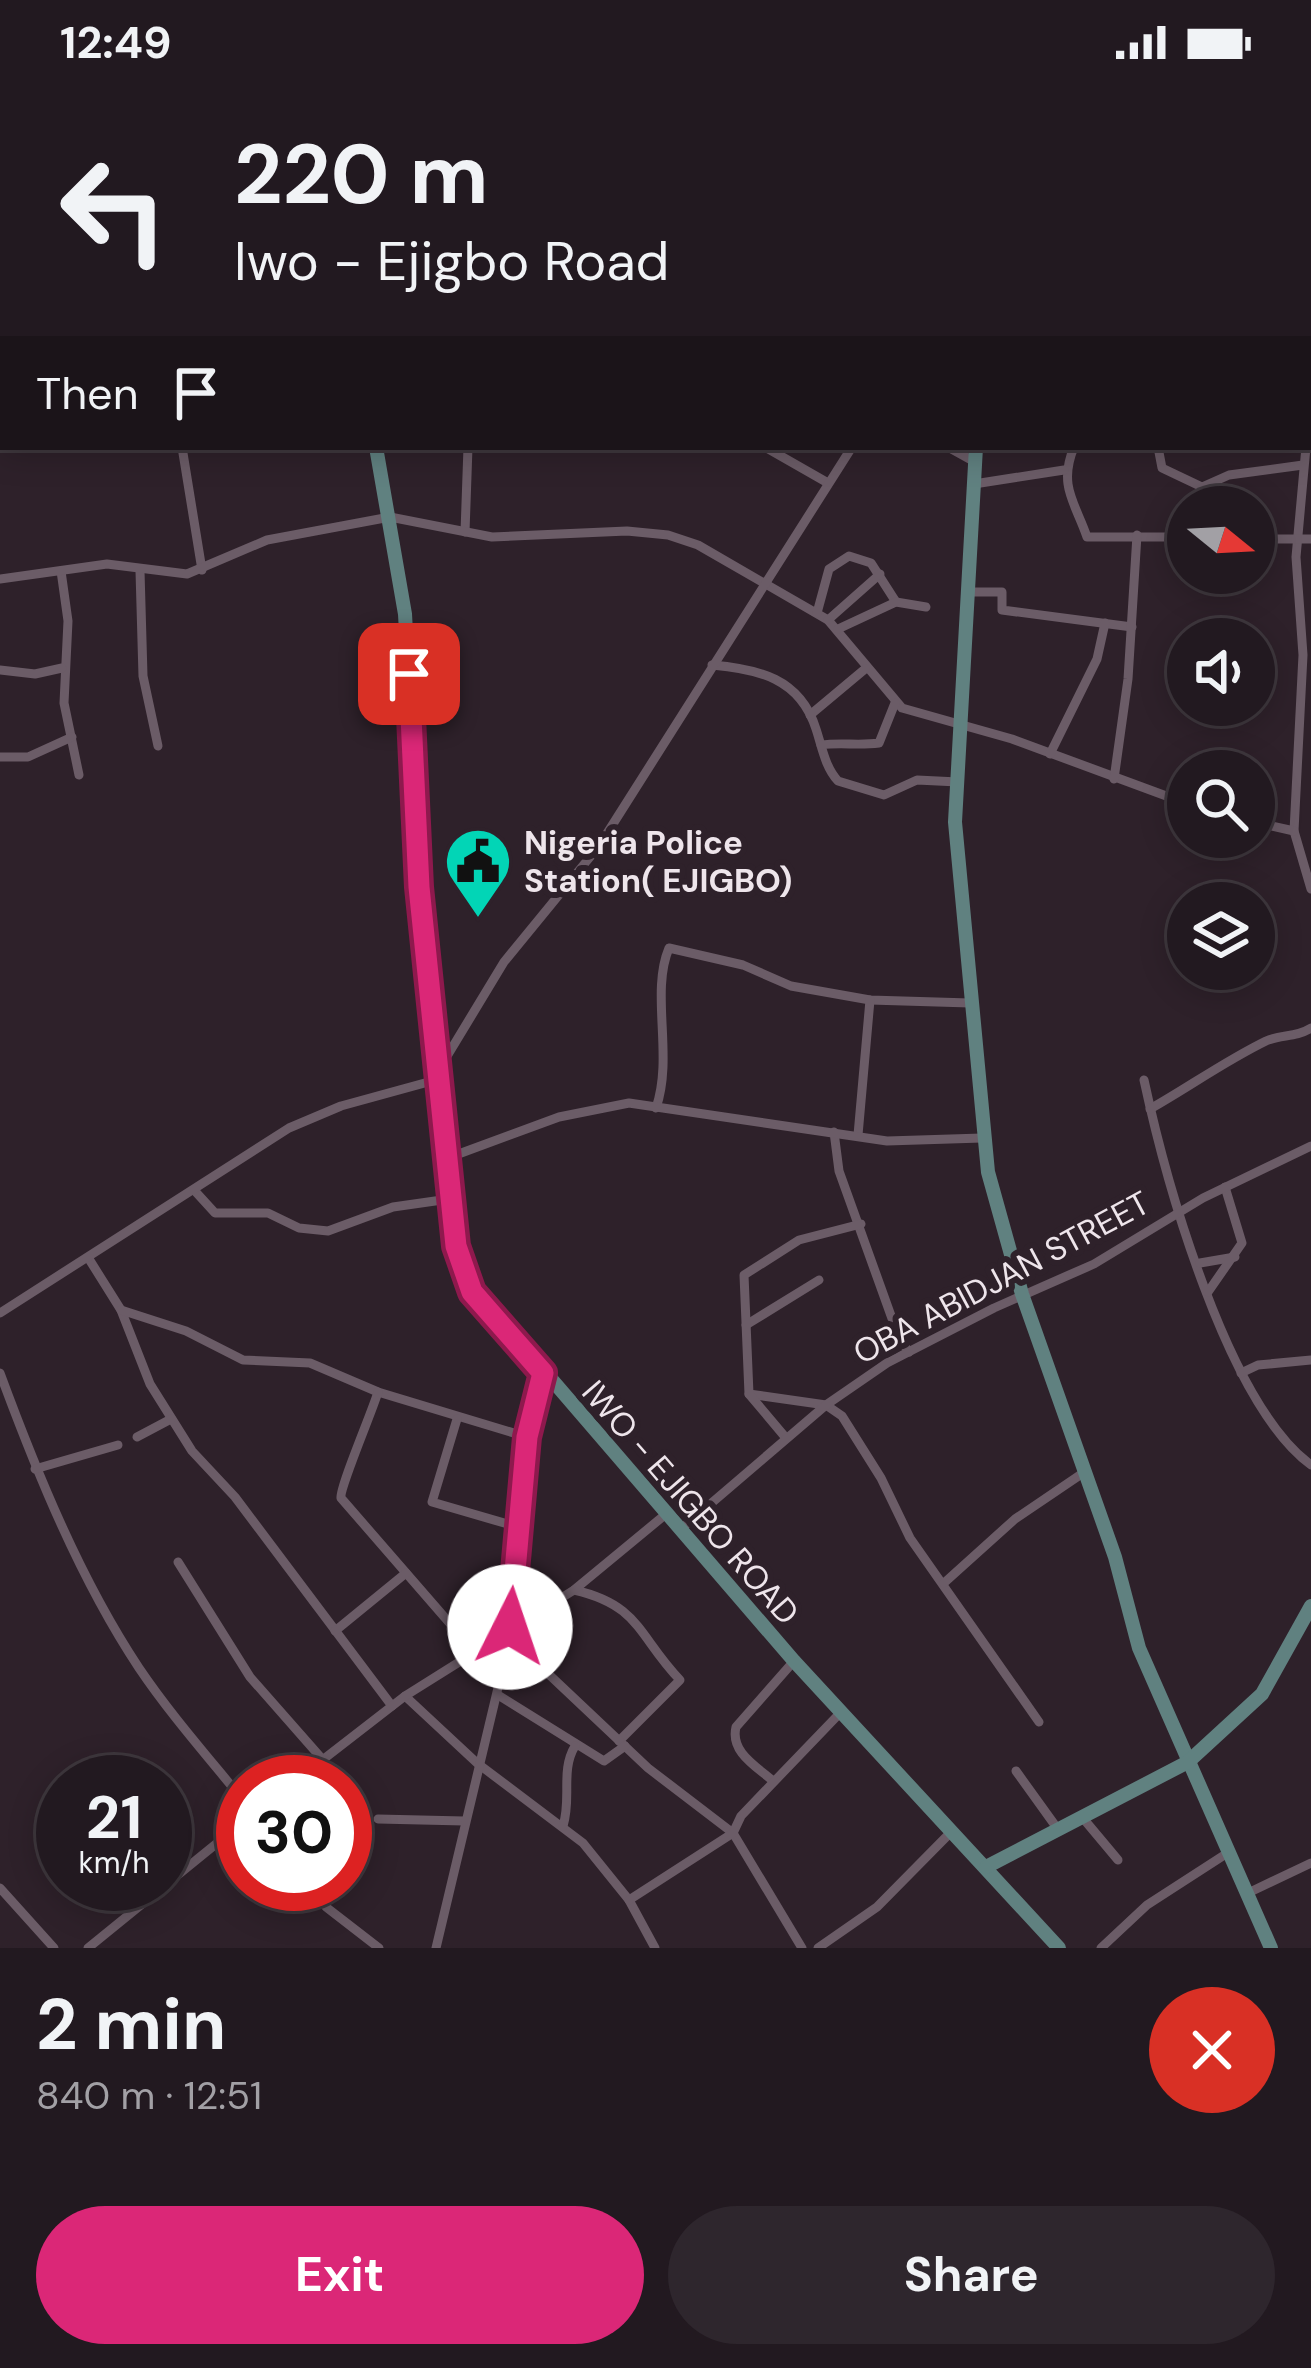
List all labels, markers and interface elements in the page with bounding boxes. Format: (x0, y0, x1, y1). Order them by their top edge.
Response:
text: 12:49 (60, 13, 172, 72)
text: 220 m (234, 120, 489, 229)
icon: left (36, 132, 192, 288)
text: Iwo - Ejigbo Road (234, 226, 669, 297)
icon: arrive (163, 360, 229, 426)
text: Then (36, 364, 139, 423)
north arrow (1167, 486, 1275, 594)
map controls (1167, 486, 1275, 990)
button: sound (1167, 618, 1275, 726)
pin (358, 623, 460, 725)
icon: arrive (376, 641, 442, 707)
button: search (1167, 750, 1275, 858)
place label: Nigeria Police Station( EJIGBO) (524, 821, 792, 902)
public building icon: Nigeria Police Station( EJIGBO) (443, 826, 513, 920)
button: layers (1167, 882, 1275, 990)
street label: OBA ABIDJAN STREET (846, 1181, 1157, 1374)
street label: IWO - EJIGBO ROAD (573, 1371, 809, 1633)
position arrow (447, 1564, 573, 1690)
speed limit sign: 30 (216, 1755, 372, 1911)
text: 21 (86, 1778, 142, 1857)
text: km/h (79, 1843, 149, 1882)
text: 2 min (36, 1978, 226, 2071)
button: close (1149, 1987, 1275, 2113)
text: 840 m · 12:51 (36, 2070, 262, 2121)
button: Exit (36, 2206, 644, 2344)
button: Share (668, 2206, 1275, 2344)

